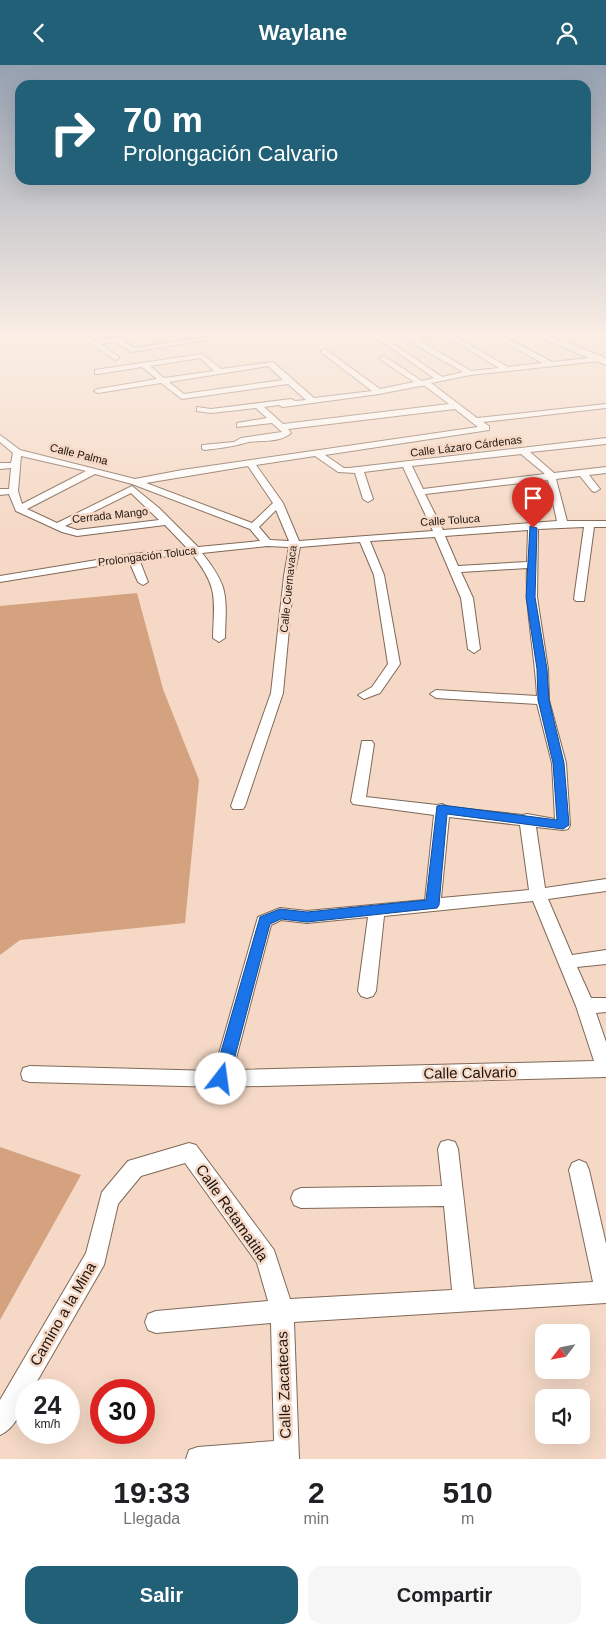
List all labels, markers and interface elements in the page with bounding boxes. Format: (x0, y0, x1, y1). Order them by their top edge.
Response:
icon: back (25, 19, 53, 47)
icon: person (553, 19, 581, 47)
text: Waylane (259, 20, 347, 45)
icon: right (40, 100, 105, 165)
text: 70 m (123, 100, 203, 139)
text: Prolongación Calvario (123, 141, 338, 166)
street label: Calle Lázaro Cárdenas (409, 433, 523, 459)
street label: Calle Palma (49, 441, 110, 467)
pin (512, 477, 554, 528)
icon: arrive (519, 484, 547, 512)
street label: Cerrada Mango (71, 505, 149, 525)
street label: Calle Toluca (420, 512, 481, 528)
street label: Prolongación Toluca (97, 544, 198, 568)
street label: Calle Cuernavaca (277, 544, 299, 633)
position arrow (194, 1052, 246, 1104)
street label: Calle Calvario (423, 1063, 517, 1082)
street label: Calle Retamatitla (193, 1161, 273, 1265)
street label: Camino a la Mina (26, 1258, 99, 1369)
north arrow (535, 1324, 590, 1379)
map controls (535, 1324, 590, 1444)
street label: Calle Zacatecas (273, 1331, 294, 1439)
speed limit sign: 30 (90, 1379, 155, 1444)
button: sound (535, 1389, 590, 1444)
text: 24 (34, 1391, 61, 1419)
text: km/h (34, 1417, 61, 1431)
text: 19:33 (113, 1476, 190, 1509)
text: 2 (308, 1476, 325, 1509)
text: 510 (443, 1476, 493, 1509)
text: Llegada (123, 1510, 180, 1527)
text: min (303, 1510, 329, 1527)
text: m (461, 1510, 474, 1527)
button: Salir (25, 1566, 298, 1624)
button: Compartir (308, 1566, 581, 1624)

